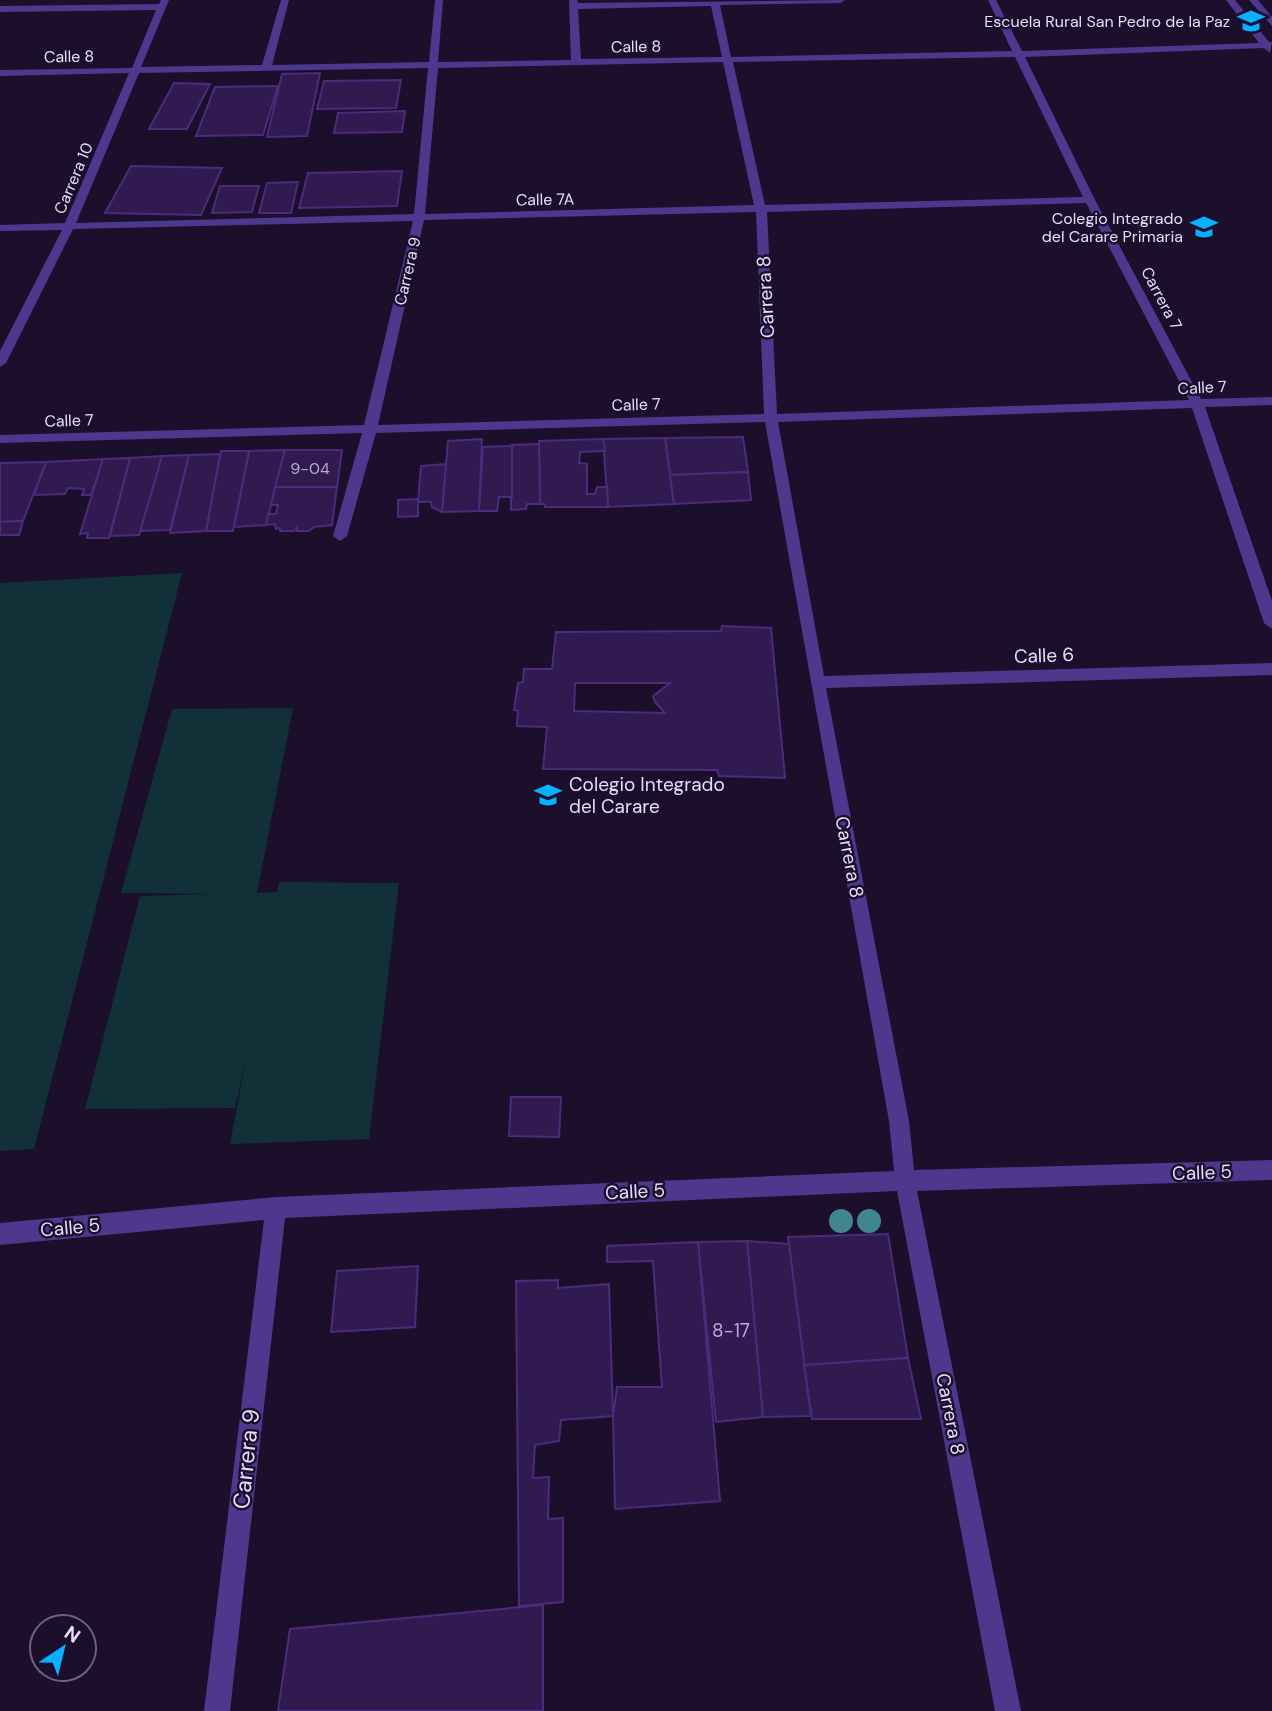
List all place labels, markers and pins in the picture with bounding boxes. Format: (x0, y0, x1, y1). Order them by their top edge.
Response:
school or university icon: Escuela Rural San Pedro de la Paz (1236, 6, 1266, 36)
place label: Escuela Rural San Pedro de la Paz (984, 11, 1230, 32)
place label: Colegio Integrado del Carare Primaria (1042, 208, 1183, 247)
school or university icon: Colegio Integrado del Carare Primaria (1189, 212, 1219, 242)
place label: Colegio Integrado del Carare (569, 772, 725, 819)
school or university icon: Colegio Integrado del Carare (533, 780, 563, 810)

